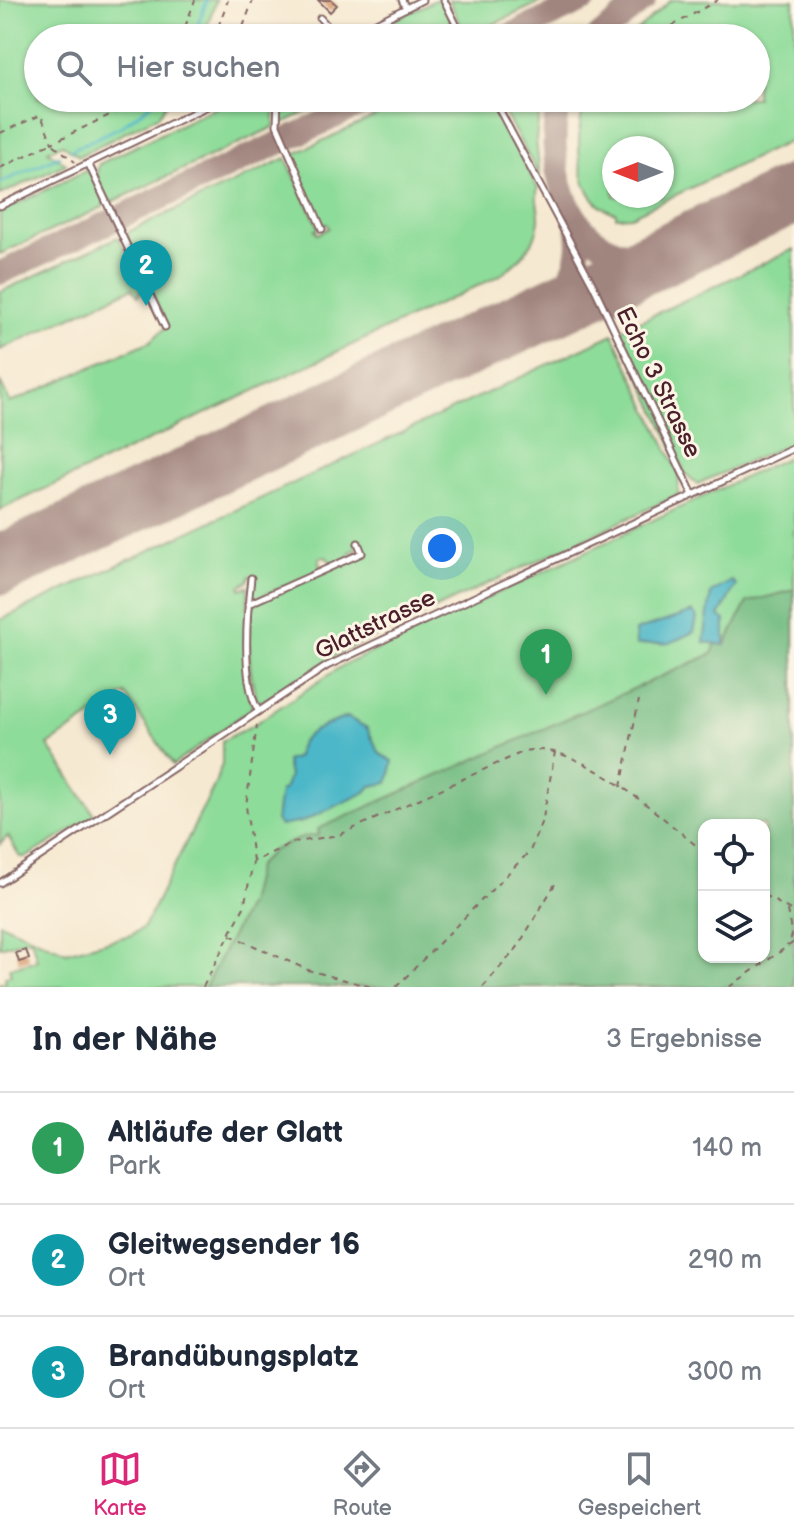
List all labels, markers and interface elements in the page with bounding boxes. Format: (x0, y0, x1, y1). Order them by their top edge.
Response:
search box (24, 24, 770, 112)
icon: search (52, 46, 96, 90)
text: Hier suchen (116, 50, 281, 86)
north arrow (602, 136, 674, 208)
pin: 2 (120, 240, 172, 306)
street label: Echo 3 Strasse (609, 302, 708, 462)
your location (422, 528, 462, 568)
street label: Glattstrasse (310, 583, 440, 666)
pin: 1 (520, 629, 572, 695)
pin: 3 (84, 689, 136, 755)
map controls (698, 819, 770, 963)
button: locate (698, 819, 770, 891)
button: layers (698, 891, 770, 963)
text: In der Nähe (32, 1019, 217, 1060)
text: 3 Ergebnisse (606, 1024, 762, 1055)
text: Altläufe der Glatt (108, 1115, 343, 1151)
text: 1 (53, 1133, 63, 1164)
text: 140 m (692, 1133, 762, 1164)
text: Park (108, 1151, 160, 1182)
text: Gleitwegsender 16 (108, 1227, 360, 1263)
text: 2 (50, 1245, 66, 1276)
text: 290 m (688, 1245, 762, 1276)
text: Ort (108, 1263, 145, 1294)
text: Brandübungsplatz (108, 1339, 358, 1375)
text: 3 (50, 1357, 66, 1388)
text: 300 m (687, 1357, 762, 1388)
text: Ort (108, 1375, 145, 1406)
tab: Karte (93, 1447, 147, 1522)
tab: Route (333, 1447, 392, 1522)
tab: Gespeichert (578, 1447, 701, 1522)

